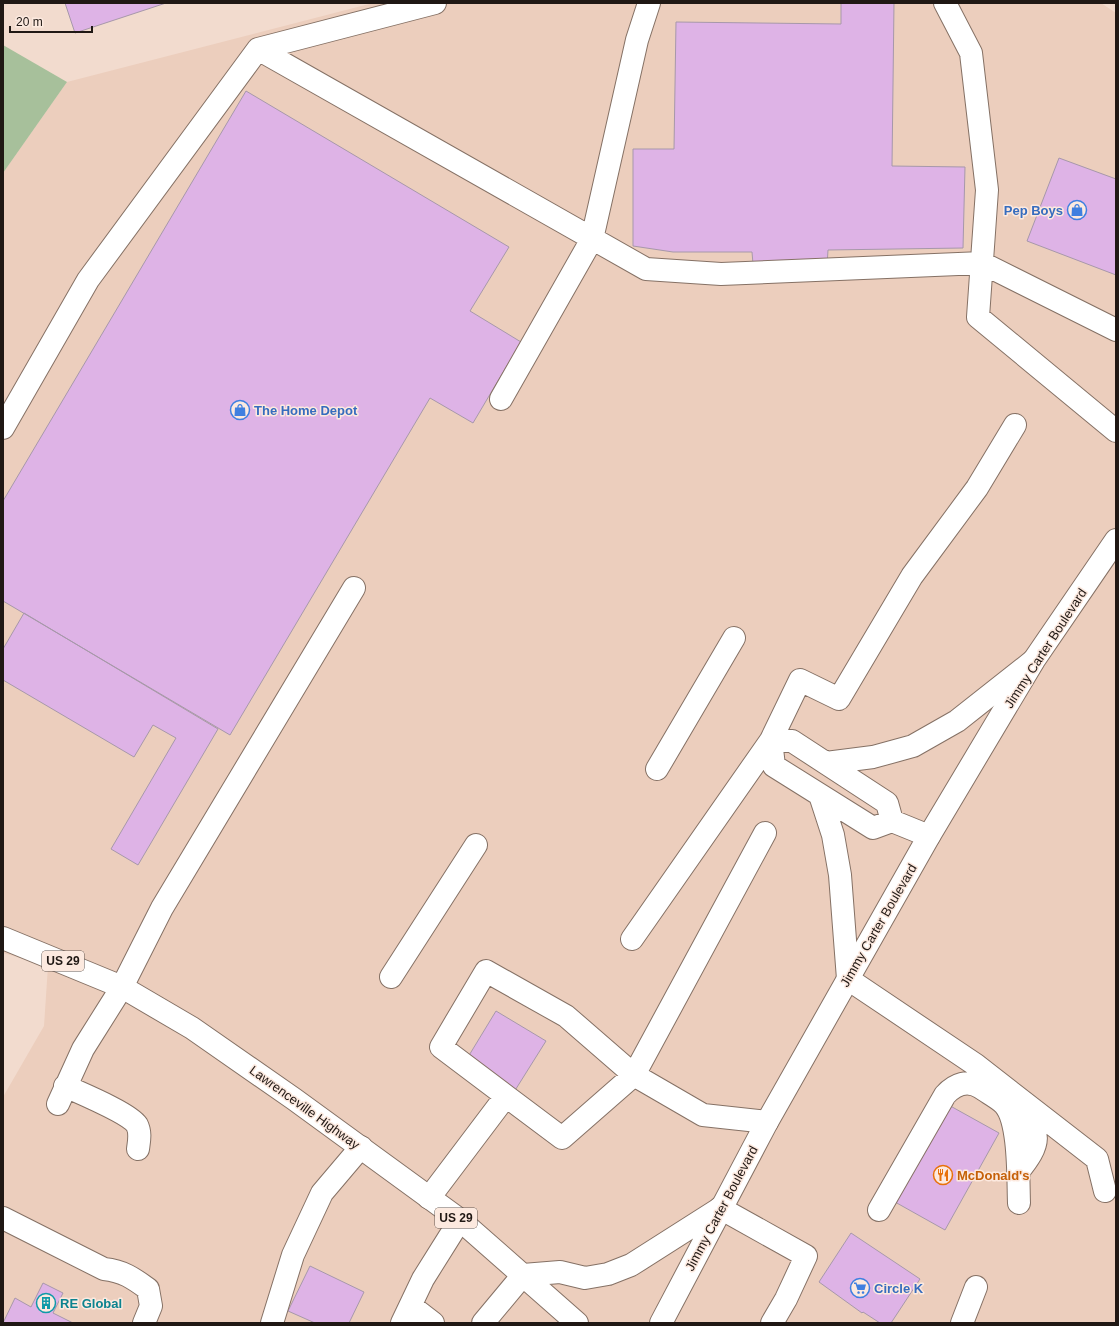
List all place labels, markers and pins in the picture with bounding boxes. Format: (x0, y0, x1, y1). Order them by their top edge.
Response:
shop icon: Pep Boys (1066, 199, 1088, 221)
place label: Pep Boys (1004, 203, 1063, 218)
shop icon: The Home Depot (229, 399, 251, 421)
place label: The Home Depot (254, 403, 358, 418)
restaurant icon: McDonald's (932, 1164, 954, 1186)
place label: McDonald's (957, 1168, 1029, 1183)
supermarket icon: Circle K (849, 1277, 871, 1299)
place label: Circle K (874, 1281, 924, 1296)
building icon: RE Global (35, 1292, 57, 1314)
place label: RE Global (60, 1296, 122, 1311)

